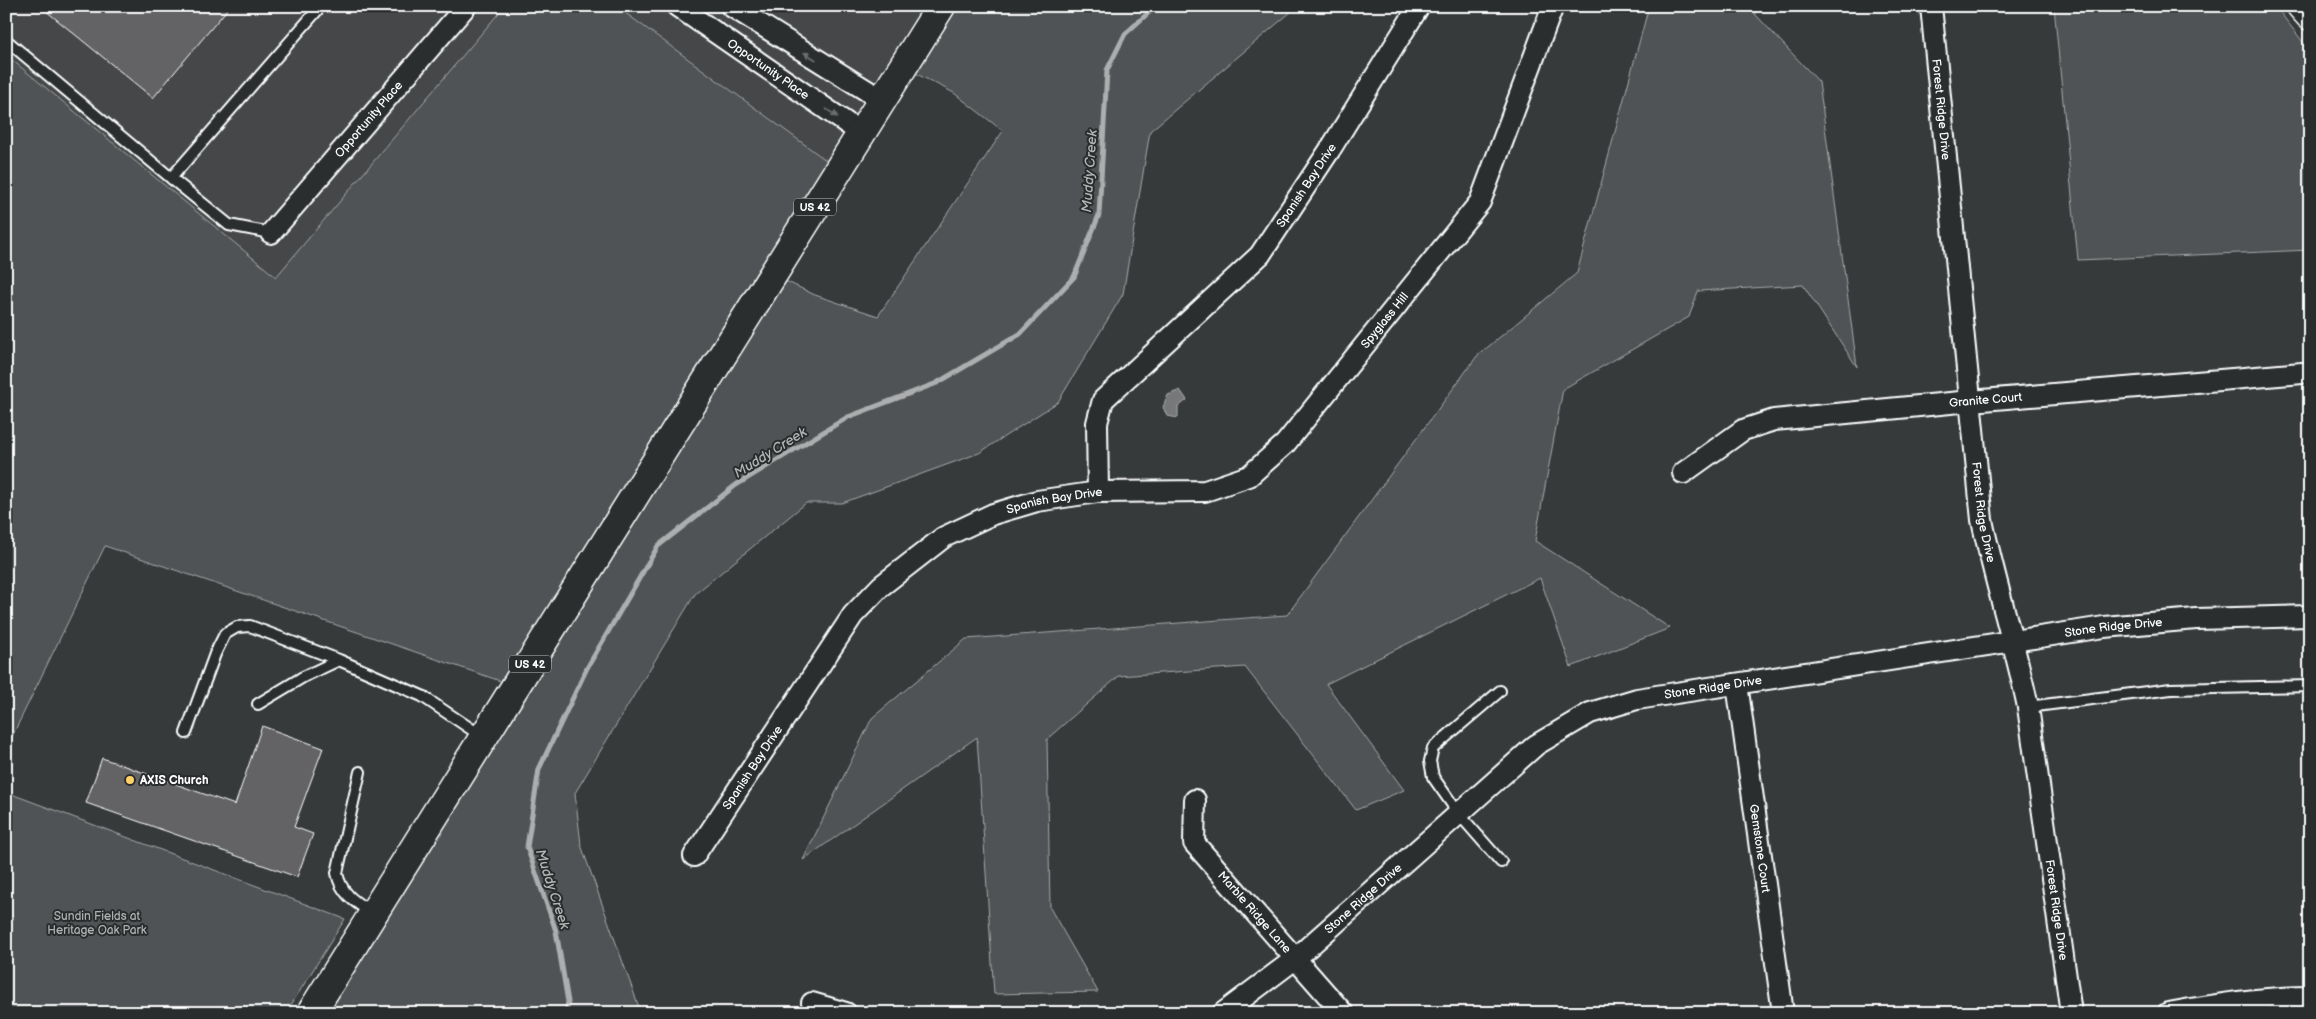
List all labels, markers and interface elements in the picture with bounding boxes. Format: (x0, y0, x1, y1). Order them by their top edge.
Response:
street label: Opportunity Place (724, 36, 812, 103)
one-way arrow (804, 51, 817, 60)
street label: Forest Ridge Drive (1928, 58, 1953, 161)
street label: Opportunity Place (332, 78, 406, 161)
one-way arrow (825, 108, 839, 118)
water label: Muddy Creek (1078, 128, 1101, 213)
street label: Spanish Bay Drive (1273, 141, 1340, 231)
road number: US 42 (794, 198, 836, 216)
street label: Spyglass Hill (1358, 290, 1412, 352)
street label: Granite Court (1948, 390, 2023, 411)
water label: Muddy Creek (731, 423, 811, 482)
street label: Forest Ridge Drive (1968, 461, 1998, 564)
street label: Spanish Bay Drive (1005, 485, 1102, 518)
street label: Stone Ridge Drive (2064, 615, 2163, 641)
road number: US 42 (509, 656, 551, 672)
street label: Stone Ridge Drive (1663, 673, 1763, 703)
street label: Spanish Bay Drive (720, 723, 786, 813)
place label: AXIS Church (139, 773, 208, 788)
marker: AXIS Church (124, 774, 136, 786)
street label: Gemstone Court (1746, 803, 1773, 894)
water label: Muddy Creek (532, 847, 574, 932)
street label: Forest Ridge Drive (2042, 859, 2071, 961)
street label: Stone Ridge Drive (1322, 861, 1405, 937)
street label: Marble Ridge Lane (1214, 868, 1294, 957)
park label: Sundin Fields at Heritage Oak Park (47, 909, 147, 938)

